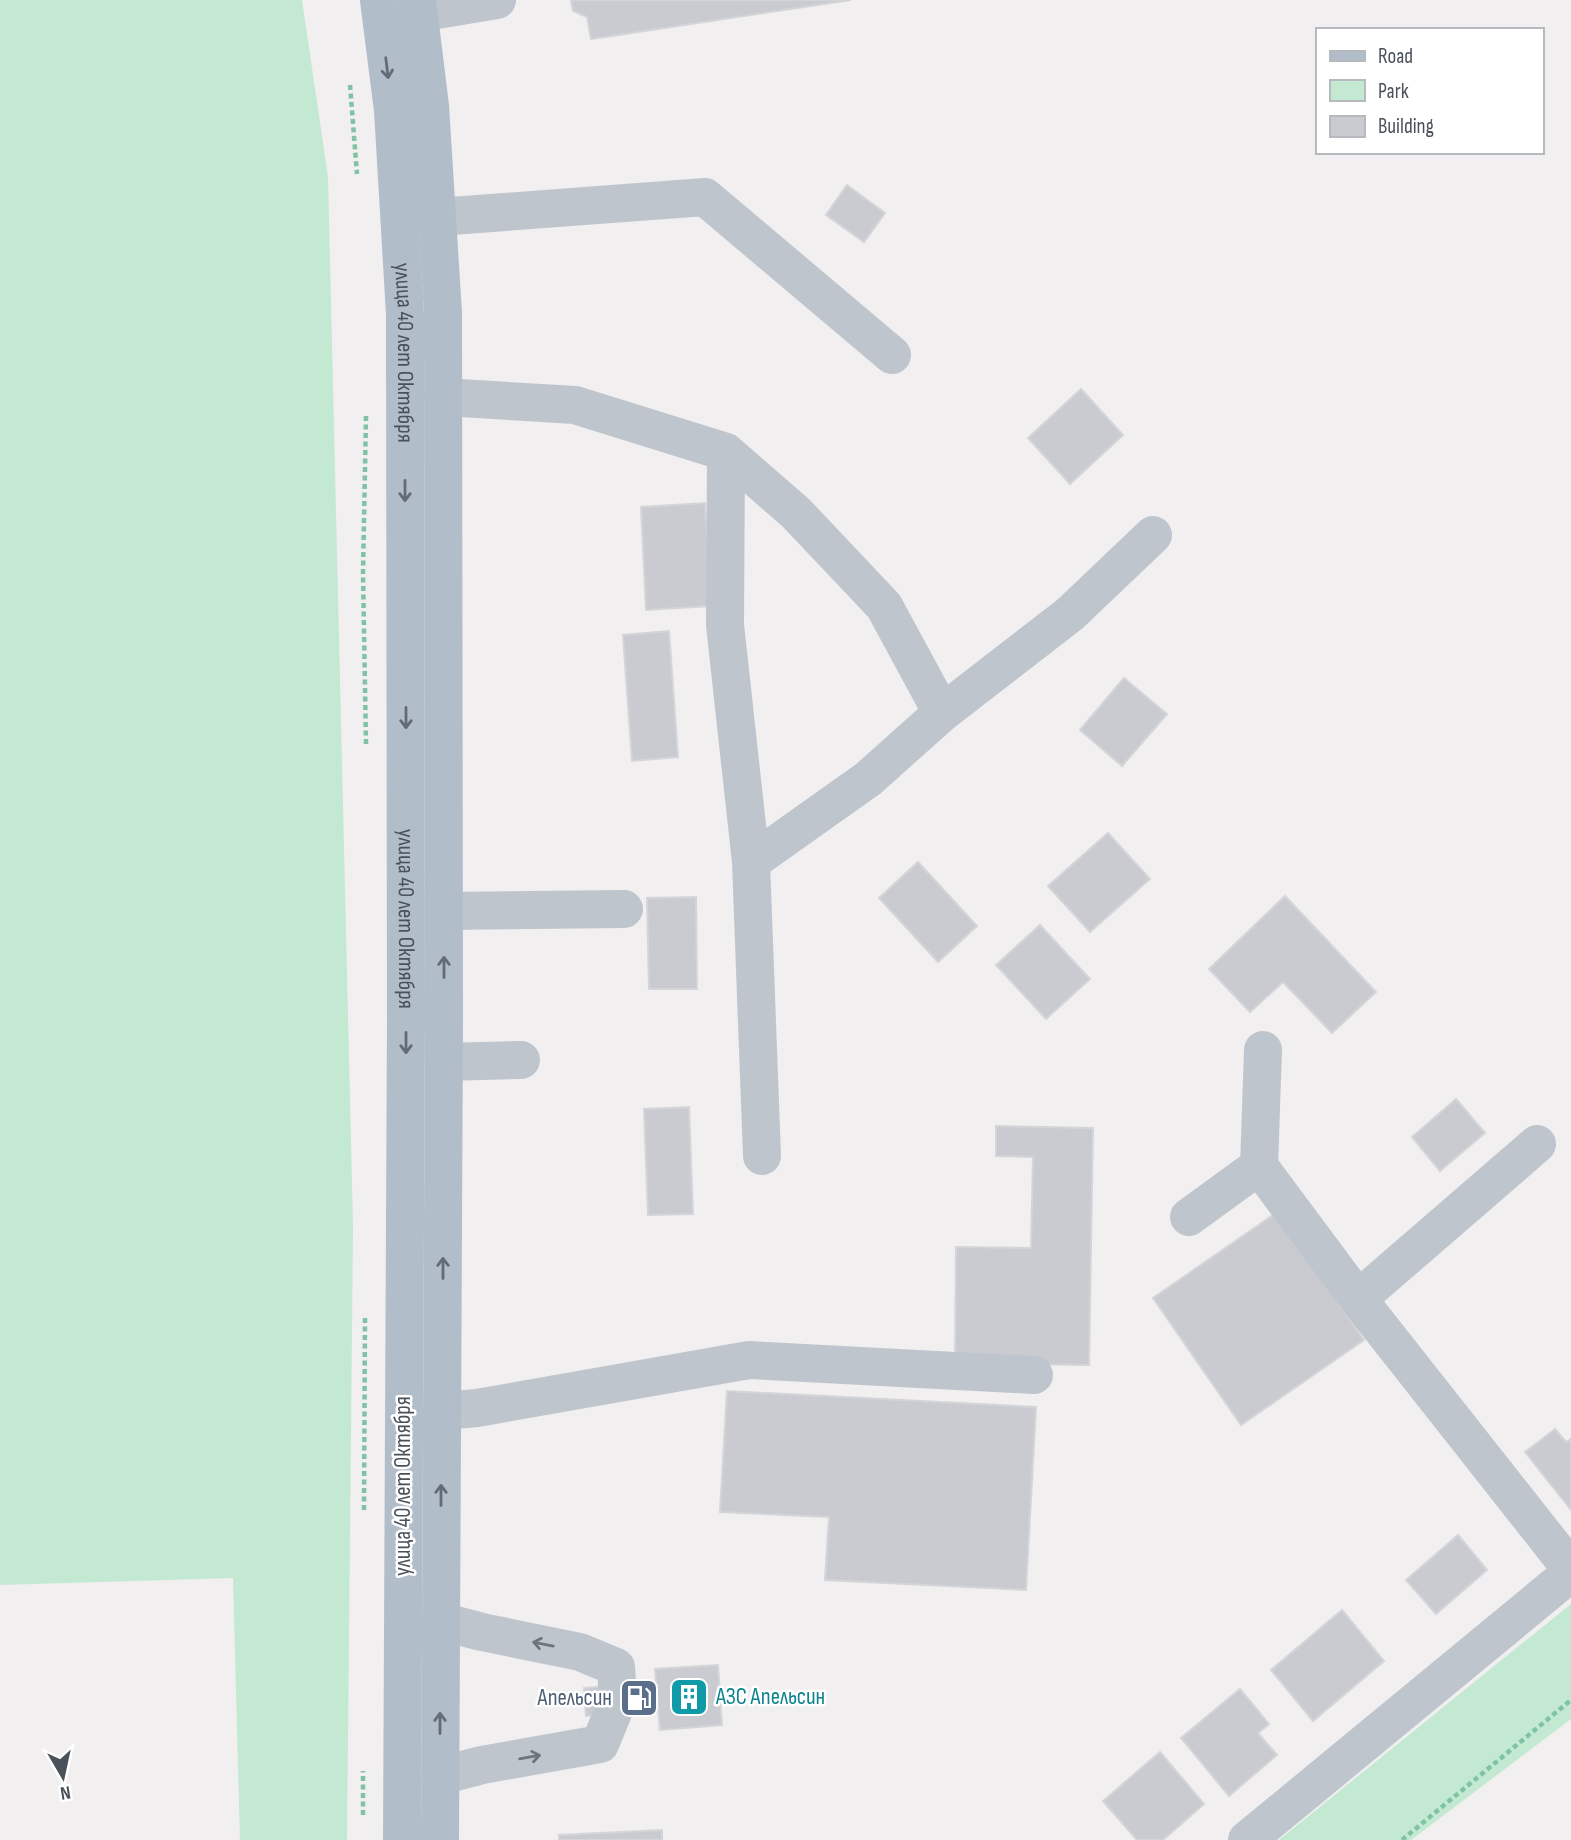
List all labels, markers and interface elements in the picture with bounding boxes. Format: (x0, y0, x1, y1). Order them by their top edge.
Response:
legend (1316, 28, 1543, 154)
text: Road (1378, 44, 1413, 69)
one-way arrow (381, 56, 394, 79)
text: Park (1378, 79, 1409, 104)
text: Building (1378, 114, 1434, 139)
street label: улица 40 лет Октября (388, 262, 419, 443)
one-way arrow (398, 479, 412, 502)
one-way arrow (399, 706, 413, 729)
street label: улица 40 лет Октября (392, 829, 420, 1009)
one-way arrow (437, 956, 451, 979)
one-way arrow (399, 1032, 413, 1055)
one-way arrow (436, 1257, 449, 1280)
street label: улица 40 лет Октября (389, 1396, 417, 1576)
one-way arrow (434, 1484, 448, 1507)
one-way arrow (532, 1637, 555, 1651)
building icon: АЗС Апельсин (668, 1676, 710, 1718)
fuel station icon: Апельсин (618, 1677, 660, 1719)
place label: АЗС Апельсин (715, 1683, 825, 1711)
place label: Апельсин (536, 1684, 612, 1712)
one-way arrow (433, 1712, 447, 1735)
north arrow (28, 1742, 98, 1812)
one-way arrow (518, 1749, 541, 1763)
text: N (59, 1780, 72, 1804)

